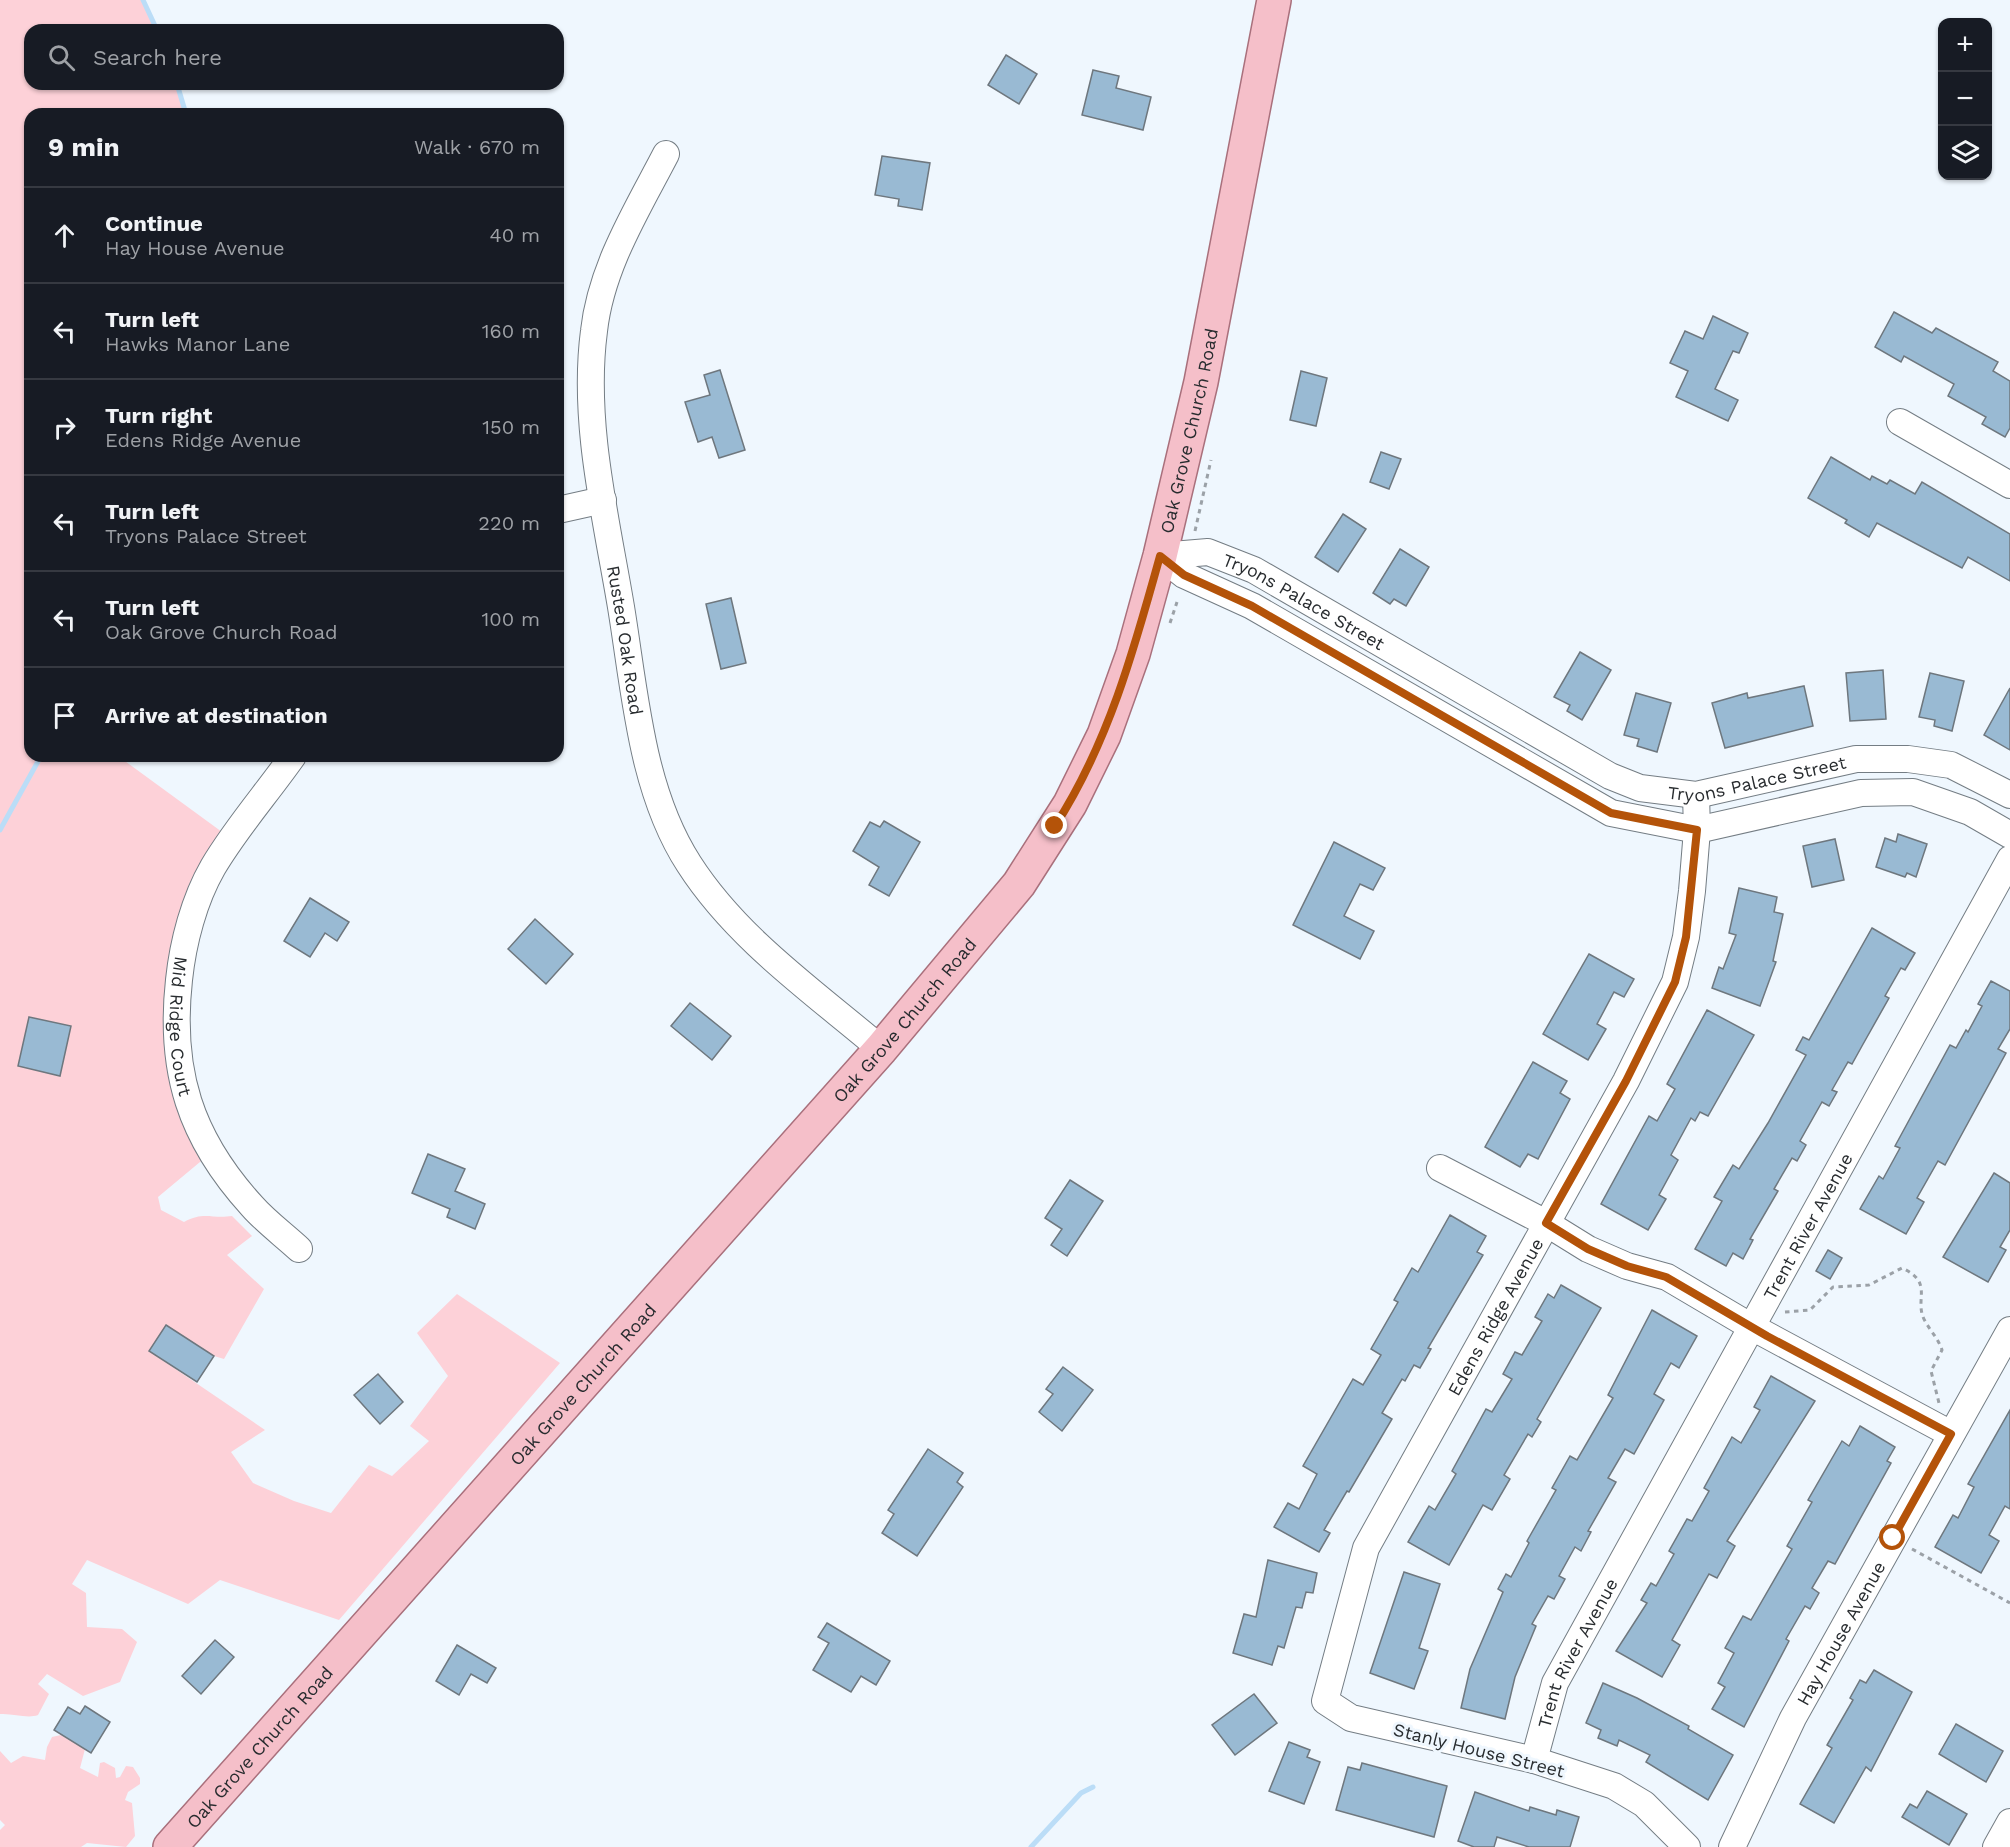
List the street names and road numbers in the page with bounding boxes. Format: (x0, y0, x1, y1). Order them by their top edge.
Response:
street label: Oak Grove Church Road (1155, 326, 1222, 535)
street label: Tryons Palace Street (1220, 548, 1389, 654)
street label: Rusted Oak Road (603, 564, 648, 716)
street label: Tryons Palace Street (1666, 751, 1848, 806)
street label: Oak Grove Church Road (828, 933, 980, 1106)
street label: Mid Ridge Court (166, 955, 197, 1099)
street label: Trent River Avenue (1759, 1149, 1856, 1303)
street label: Edens Ridge Avenue (1443, 1234, 1547, 1399)
street label: Oak Grove Church Road (505, 1299, 660, 1469)
street label: Hay House Avenue (1792, 1557, 1889, 1709)
street label: Trent River Avenue (1533, 1574, 1621, 1730)
street label: Oak Grove Church Road (182, 1662, 337, 1832)
street label: Stanly House Street (1391, 1719, 1567, 1782)

